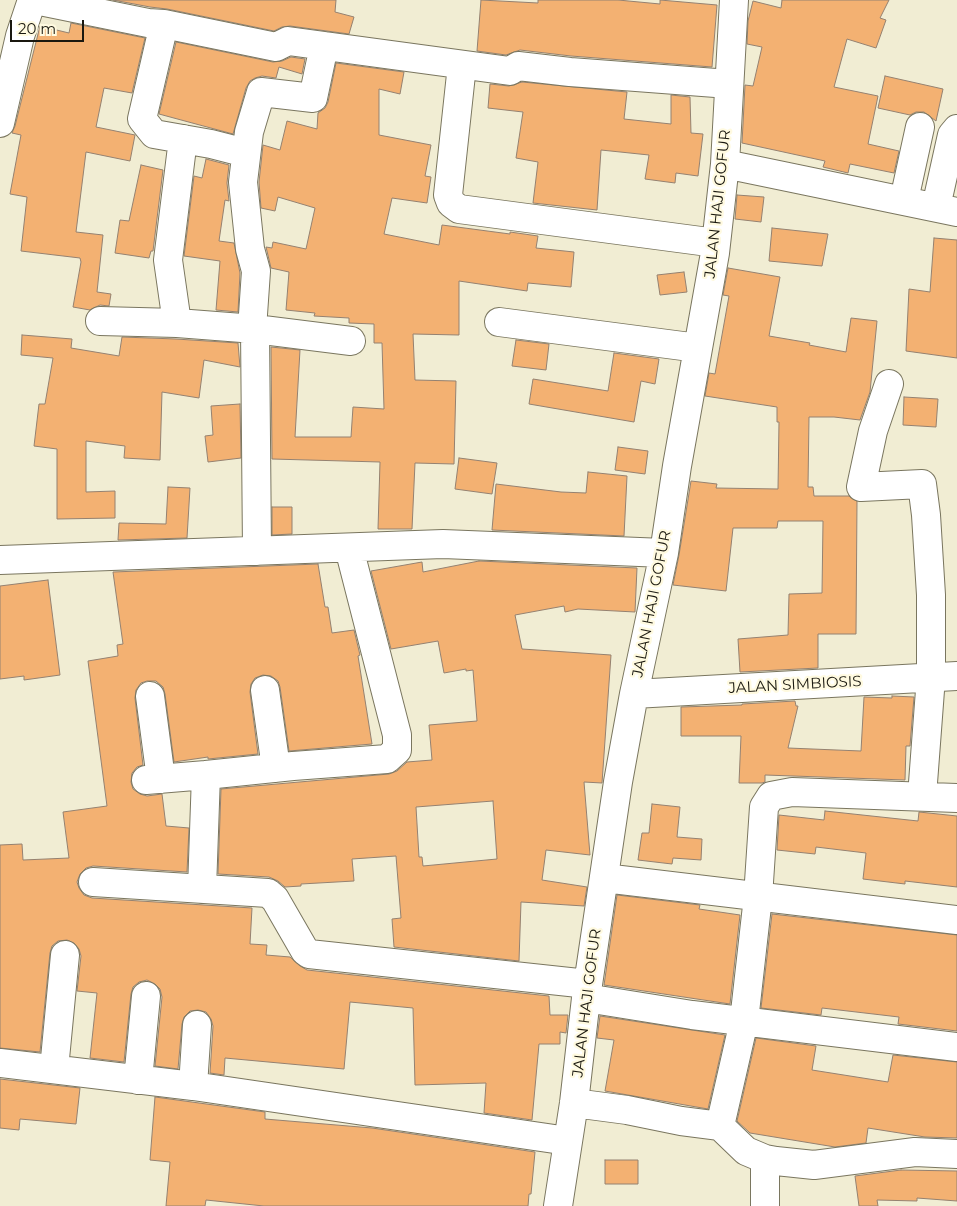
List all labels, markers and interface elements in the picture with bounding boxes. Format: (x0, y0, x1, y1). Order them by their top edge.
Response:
scale bar (12, 10, 86, 42)
text: 20 m (18, 19, 56, 38)
street label: JALAN HAJI GOFUR (701, 129, 735, 279)
street label: JALAN HAJI GOFUR (629, 529, 675, 679)
street label: JALAN SIMBIOSIS (728, 673, 862, 697)
street label: JALAN HAJI GOFUR (569, 928, 605, 1078)

